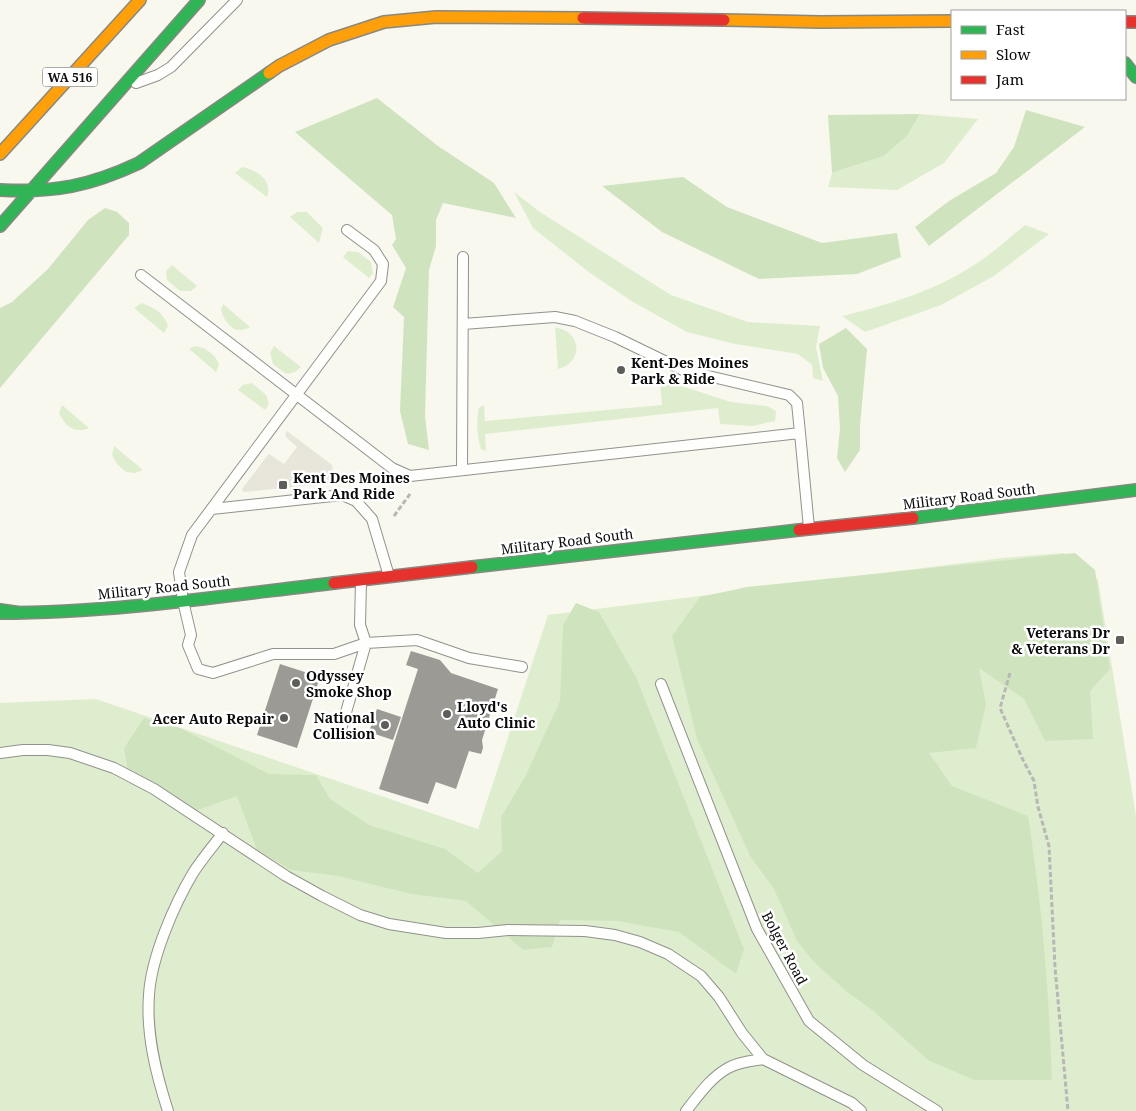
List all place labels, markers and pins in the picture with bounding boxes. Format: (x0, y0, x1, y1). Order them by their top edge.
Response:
place label: Kent-Des Moines Park & Ride (631, 353, 749, 388)
marker: Kent-Des Moines Park & Ride (615, 364, 627, 376)
place label: Kent Des Moines Park And Ride (293, 468, 410, 503)
marker: Kent Des Moines Park And Ride (277, 479, 289, 491)
place label: Veterans Dr & Veterans Dr (1011, 623, 1111, 658)
marker: Veterans Dr & Veterans Dr (1114, 634, 1126, 646)
place label: Odyssey Smoke Shop (306, 666, 392, 701)
marker: Odyssey Smoke Shop (290, 677, 302, 689)
place label: Lloyd's Auto Clinic (457, 697, 535, 732)
place label: National Collision (313, 708, 375, 743)
marker: Lloyd's Auto Clinic (441, 708, 453, 720)
place label: Acer Auto Repair (152, 709, 275, 728)
marker: Acer Auto Repair (278, 712, 290, 724)
marker: National Collision (379, 719, 391, 731)

